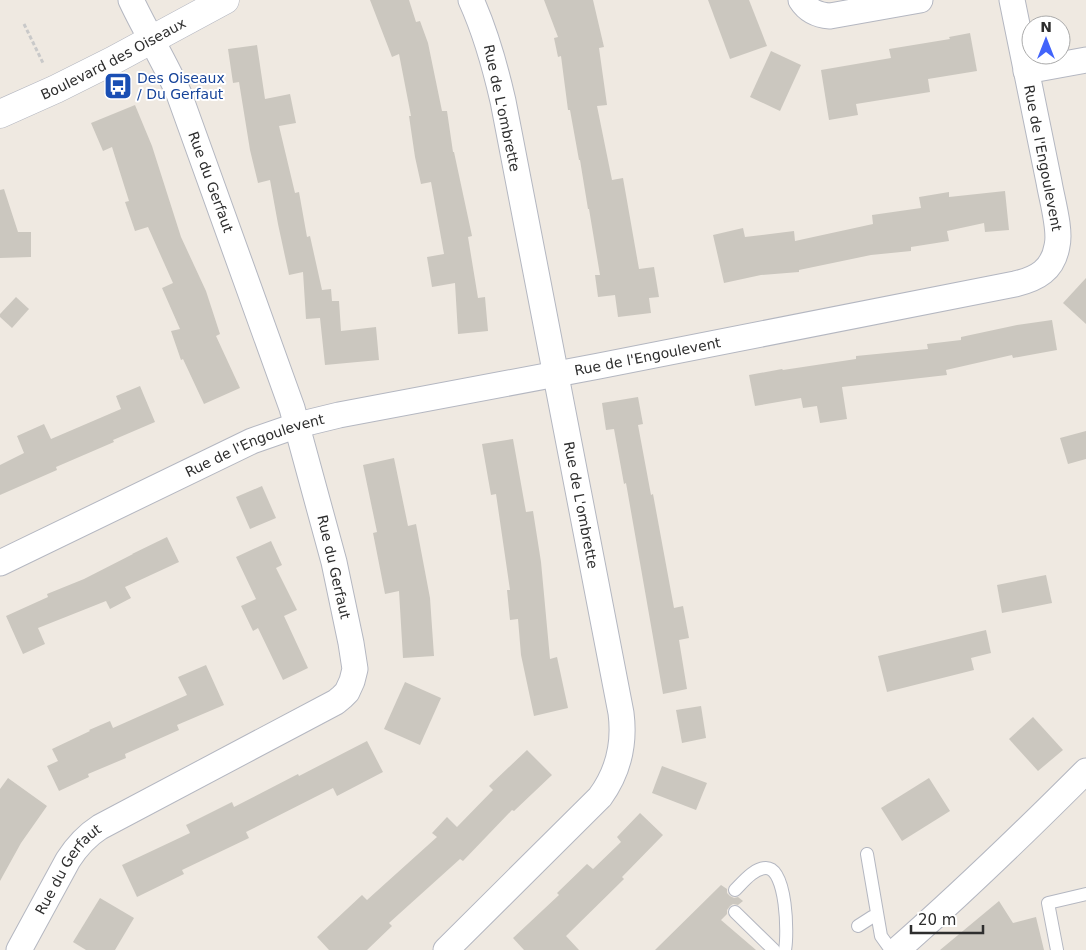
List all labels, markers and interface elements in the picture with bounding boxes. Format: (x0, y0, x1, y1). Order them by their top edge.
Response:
street label: Boulevard des Oiseaux (38, 15, 189, 103)
north arrow (1021, 15, 1071, 65)
text: N (1040, 19, 1052, 35)
street label: Rue de L'ombrette (481, 43, 523, 173)
place label: Des Oiseaux / Du Gerfaut (137, 70, 225, 102)
bus stop icon: Des Oiseaux / Du Gerfaut (103, 71, 133, 101)
street label: Rue de l'Engoulevent (1021, 84, 1065, 233)
street label: Rue du Gerfaut (185, 129, 237, 235)
street label: Rue de l'Engoulevent (573, 334, 723, 378)
street label: Rue de l'Engoulevent (183, 411, 326, 480)
street label: Rue de L'ombrette (561, 440, 601, 570)
street label: Rue du Gerfaut (314, 513, 354, 621)
street label: Rue du Gerfaut (32, 820, 104, 917)
scale bar (911, 902, 984, 934)
text: 20 m (918, 911, 956, 929)

